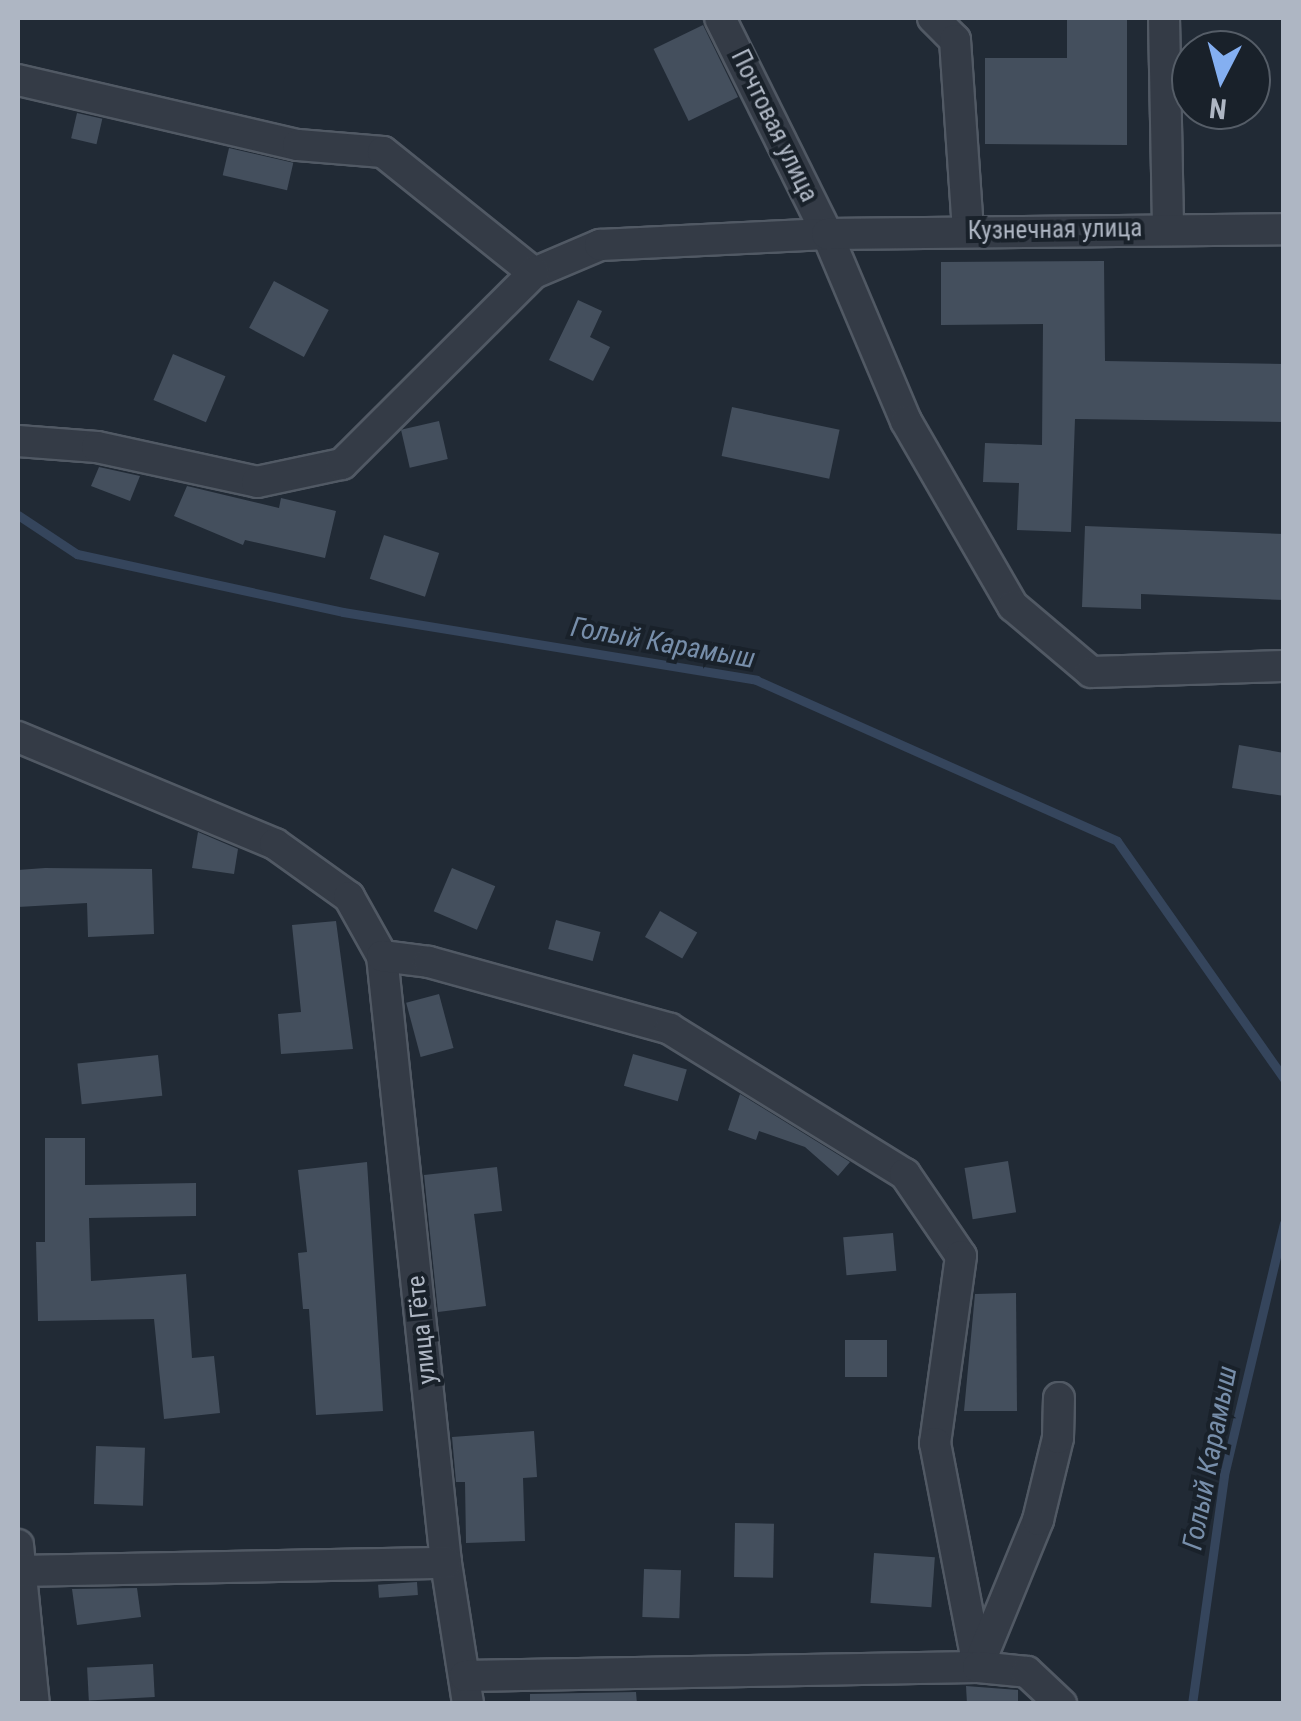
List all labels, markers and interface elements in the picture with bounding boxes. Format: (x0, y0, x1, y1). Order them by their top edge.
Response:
north arrow (1171, 30, 1271, 130)
street label: Почтовая улица (724, 45, 824, 207)
text: N (1208, 91, 1228, 126)
street label: Кузнечная улица (967, 213, 1143, 247)
water label: Голый Карамыш (568, 610, 758, 676)
street label: улица Гёте (401, 1274, 443, 1386)
water label: Голый Карамыш (1176, 1363, 1244, 1553)

